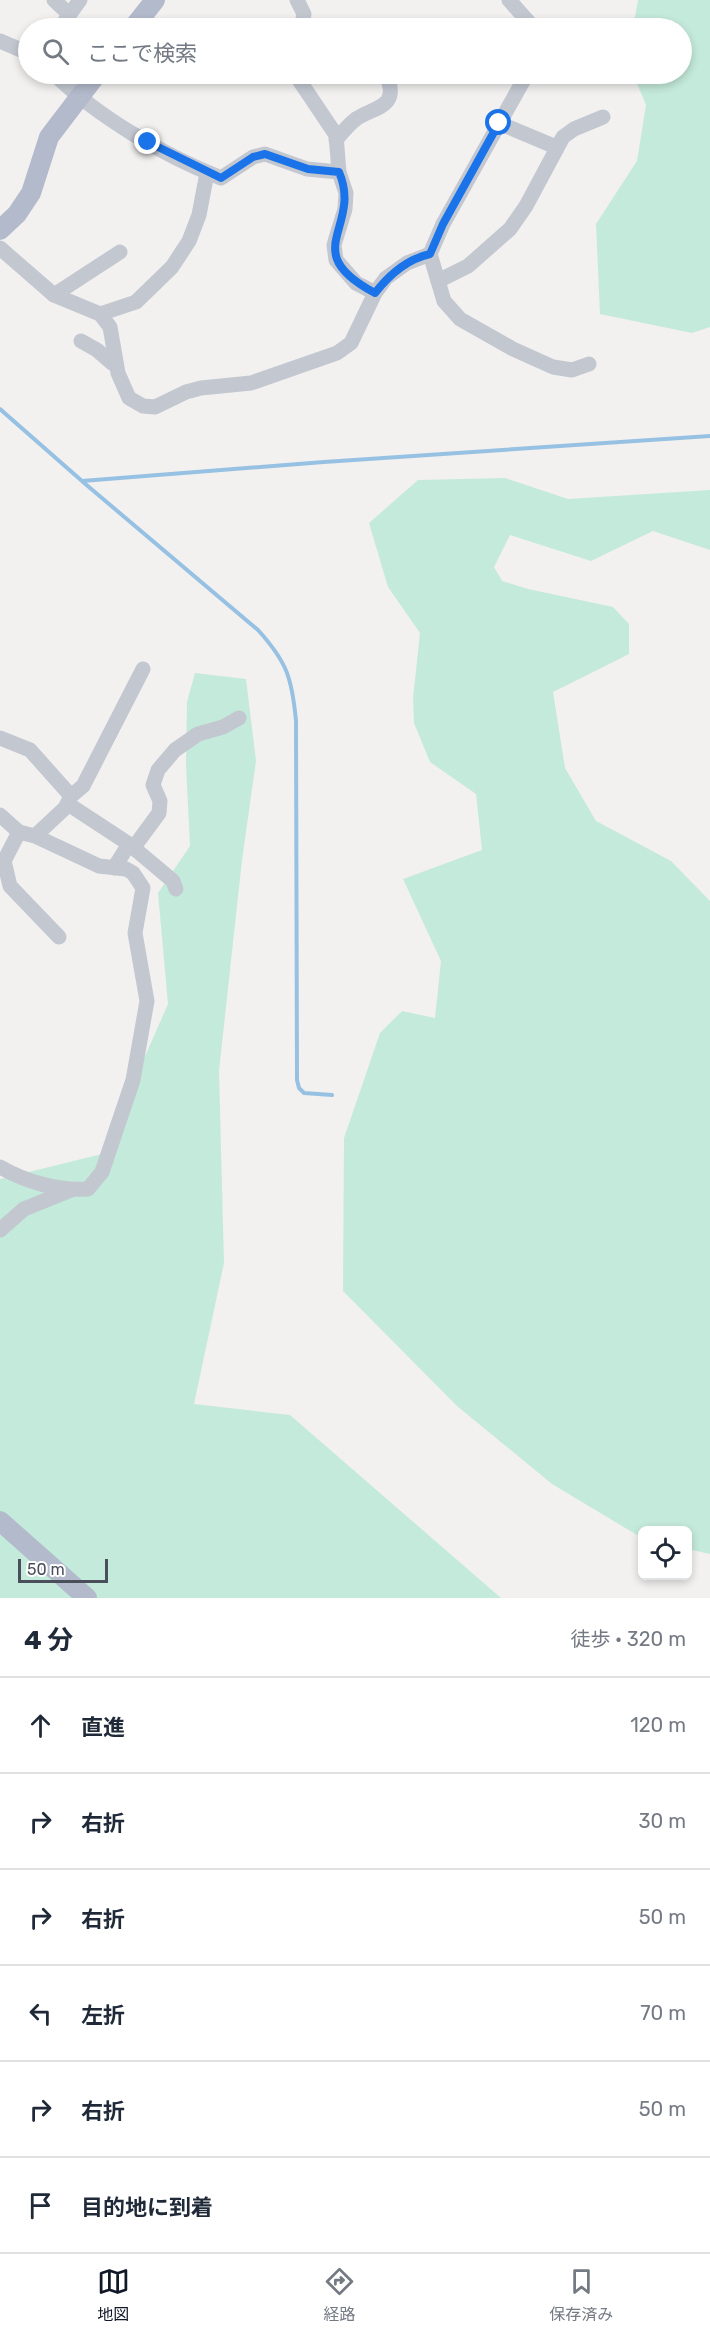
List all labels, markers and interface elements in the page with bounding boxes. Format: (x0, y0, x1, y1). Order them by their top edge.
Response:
search box (18, 18, 692, 84)
icon: search (39, 35, 72, 68)
text: ここで検索 (87, 40, 197, 67)
route start (485, 109, 511, 135)
route end (134, 128, 160, 154)
map controls (638, 1526, 692, 1580)
button: locate (638, 1526, 692, 1580)
scale bar (18, 1556, 108, 1584)
text: 50 m (27, 1560, 65, 1579)
text: 4 分 (24, 1625, 73, 1656)
text: 徒歩 · 320 m (570, 1627, 686, 1651)
icon: ahead (24, 1709, 57, 1742)
text: 120 m (630, 1713, 686, 1737)
text: 直進 (81, 1714, 125, 1741)
icon: right (24, 1805, 57, 1838)
text: 30 m (639, 1809, 686, 1833)
text: 右折 (81, 1810, 125, 1837)
icon: right (24, 1901, 57, 1934)
text: 50 m (639, 1905, 686, 1929)
text: 右折 (81, 1906, 125, 1933)
icon: left (24, 1997, 57, 2030)
text: 70 m (640, 2001, 686, 2025)
text: 左折 (81, 2002, 125, 2029)
icon: right (24, 2093, 57, 2126)
text: 50 m (639, 2097, 686, 2121)
text: 右折 (81, 2098, 125, 2125)
icon: arrive (24, 2189, 57, 2222)
text: 目的地に到着 (81, 2194, 213, 2221)
tab: 地図 (97, 2265, 130, 2325)
tab: 経路 (323, 2265, 356, 2325)
tab: 保存済み (549, 2265, 613, 2325)

